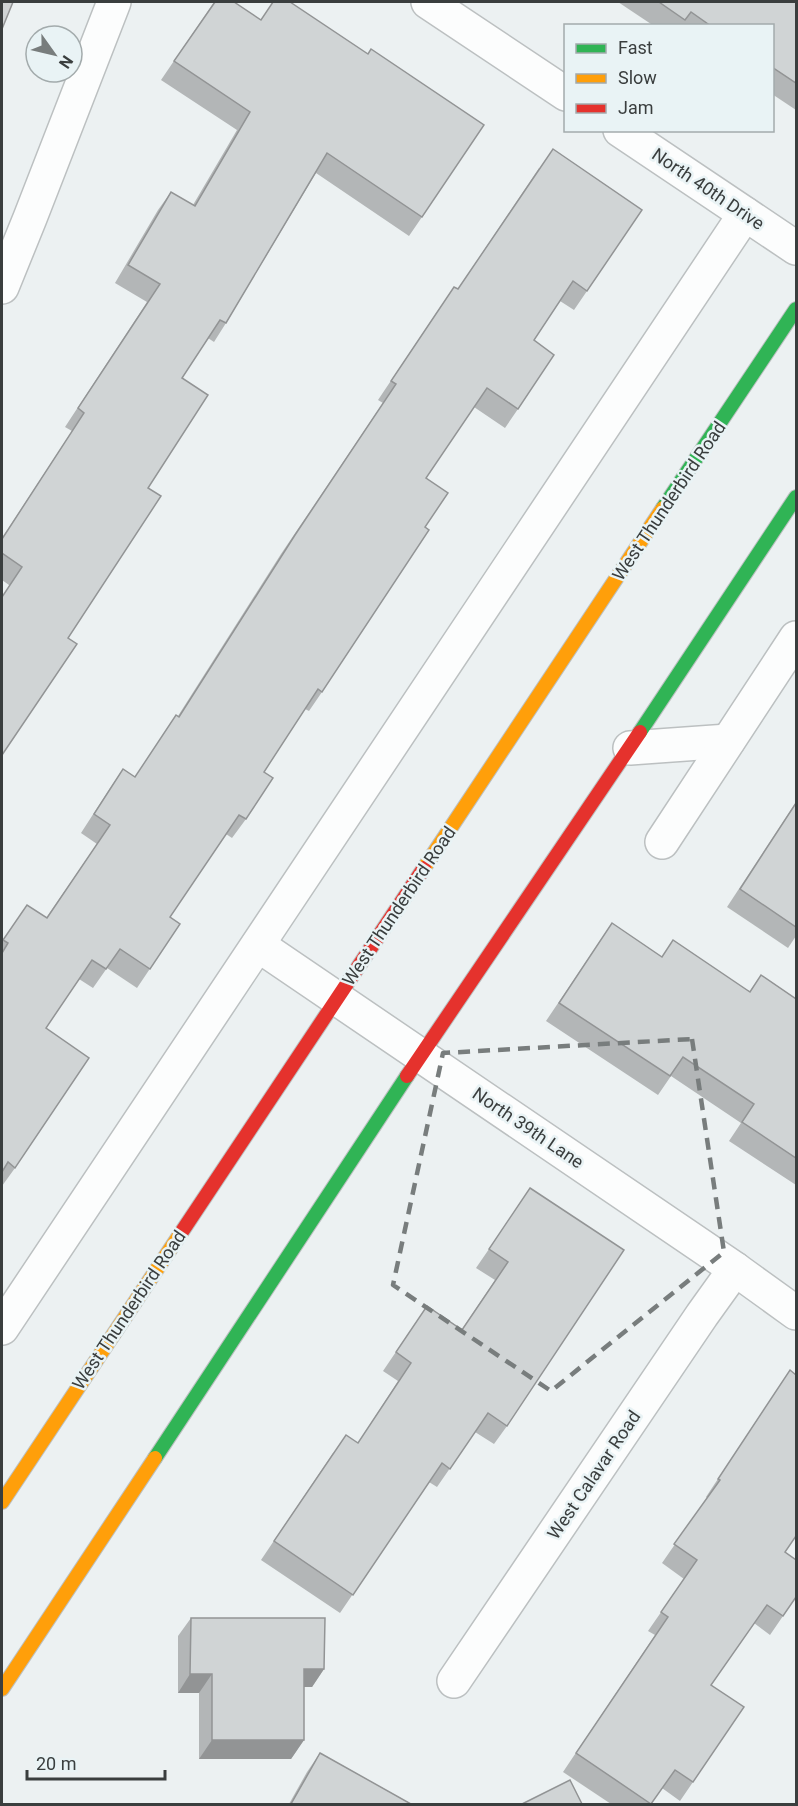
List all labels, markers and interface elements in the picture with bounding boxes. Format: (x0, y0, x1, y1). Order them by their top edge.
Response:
north arrow (24, 24, 84, 84)
legend (564, 24, 774, 132)
text: Fast (618, 37, 653, 58)
text: N (55, 52, 77, 72)
text: Slow (618, 67, 657, 88)
text: Jam (618, 97, 654, 118)
street label: North 40th Drive (648, 143, 768, 234)
street label: West Thunderbird Road (608, 417, 730, 584)
street label: West Thunderbird Road (338, 822, 460, 989)
street label: North 39th Lane (469, 1083, 588, 1172)
street label: West Thunderbird Road (68, 1226, 190, 1393)
street label: West Calavar Road (543, 1406, 644, 1543)
scale bar (27, 1743, 165, 1781)
text: 20 m (36, 1753, 76, 1774)

